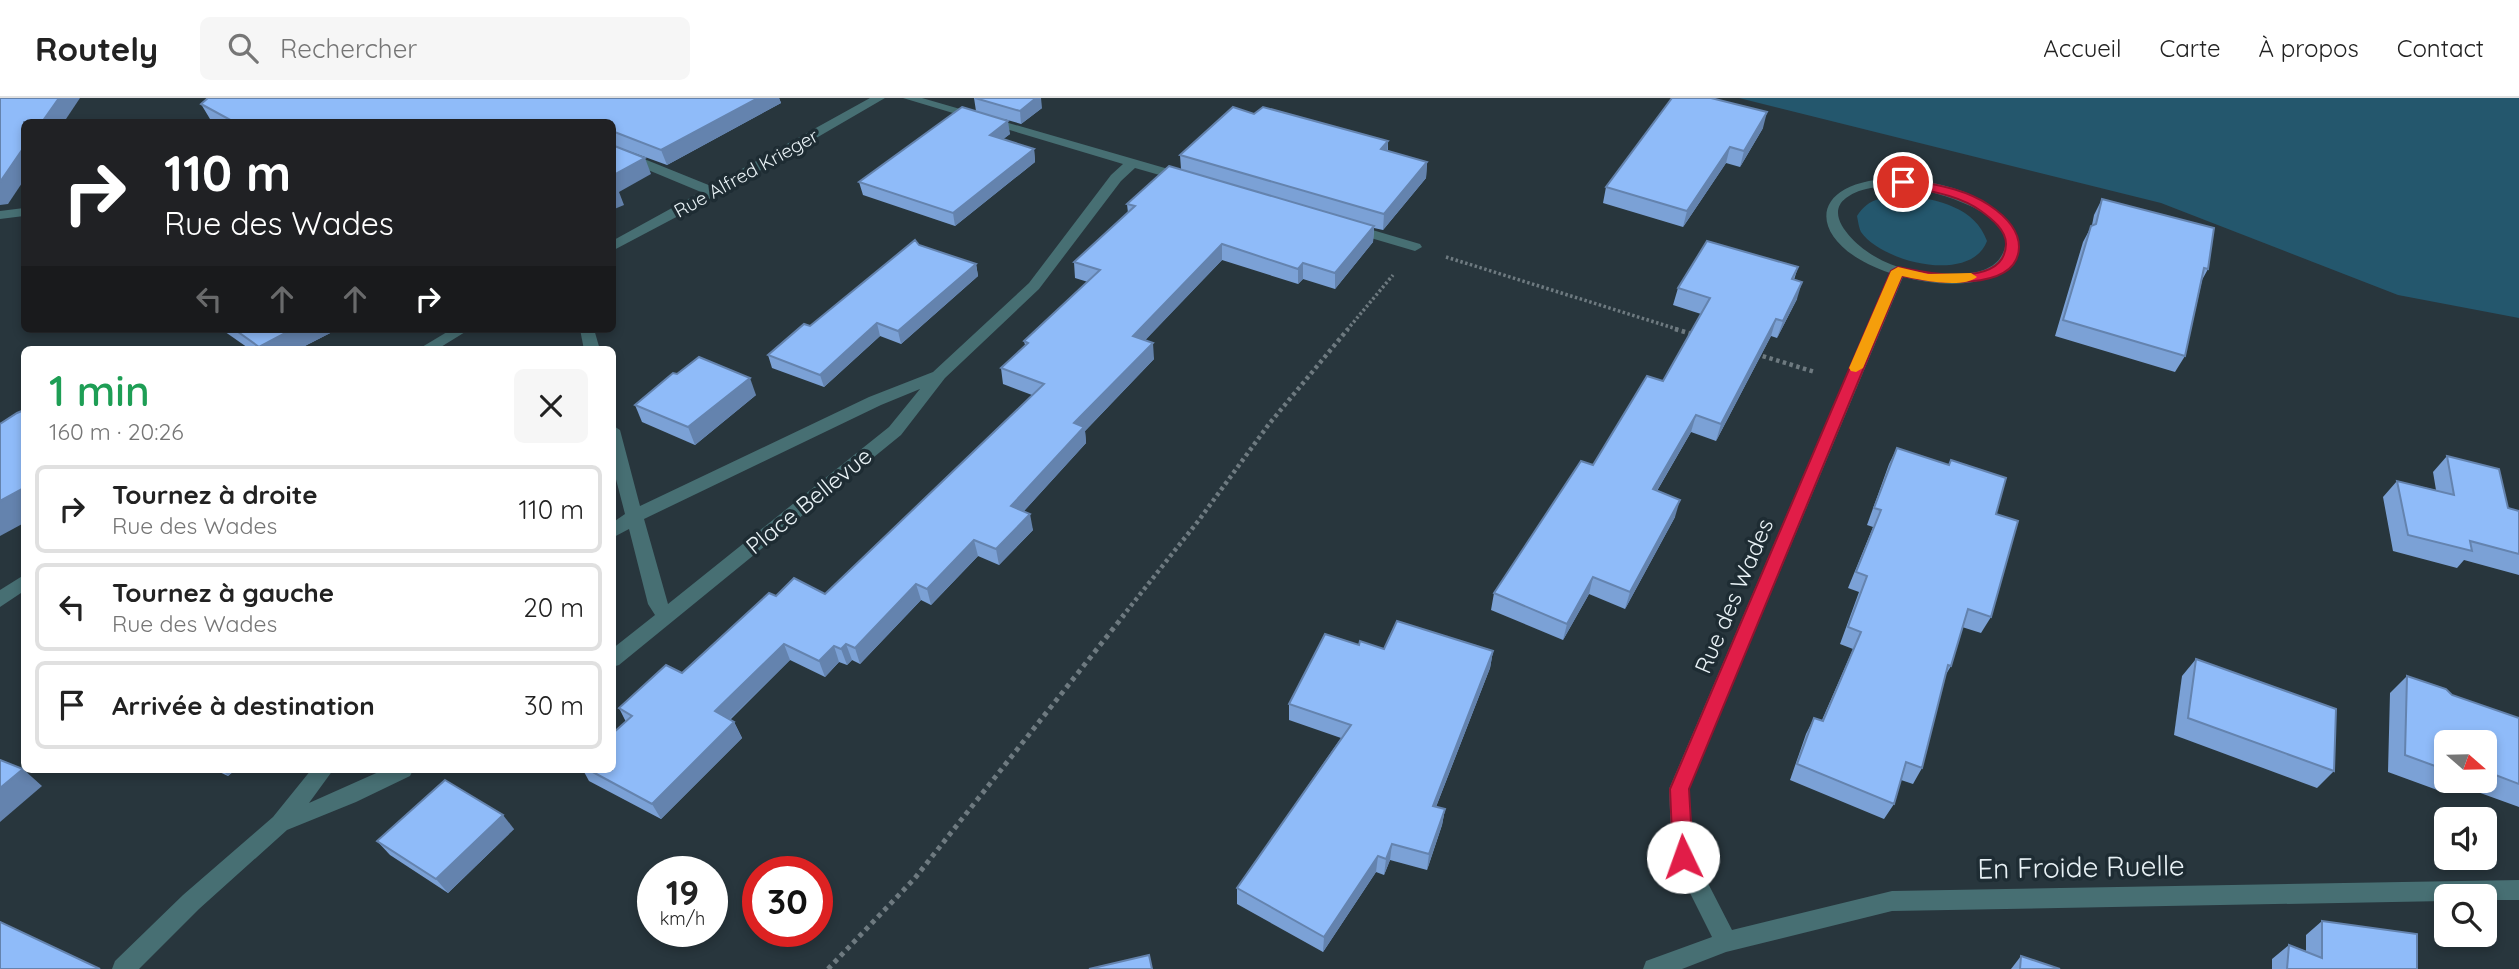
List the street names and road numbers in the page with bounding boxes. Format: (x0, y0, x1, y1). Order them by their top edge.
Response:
street label: Rue Alfred Krieger (670, 123, 823, 223)
street label: Place Bellevue (740, 441, 877, 560)
street label: Rue des Wades (1688, 514, 1779, 678)
street label: En Froide Ruelle (1977, 847, 2185, 886)

